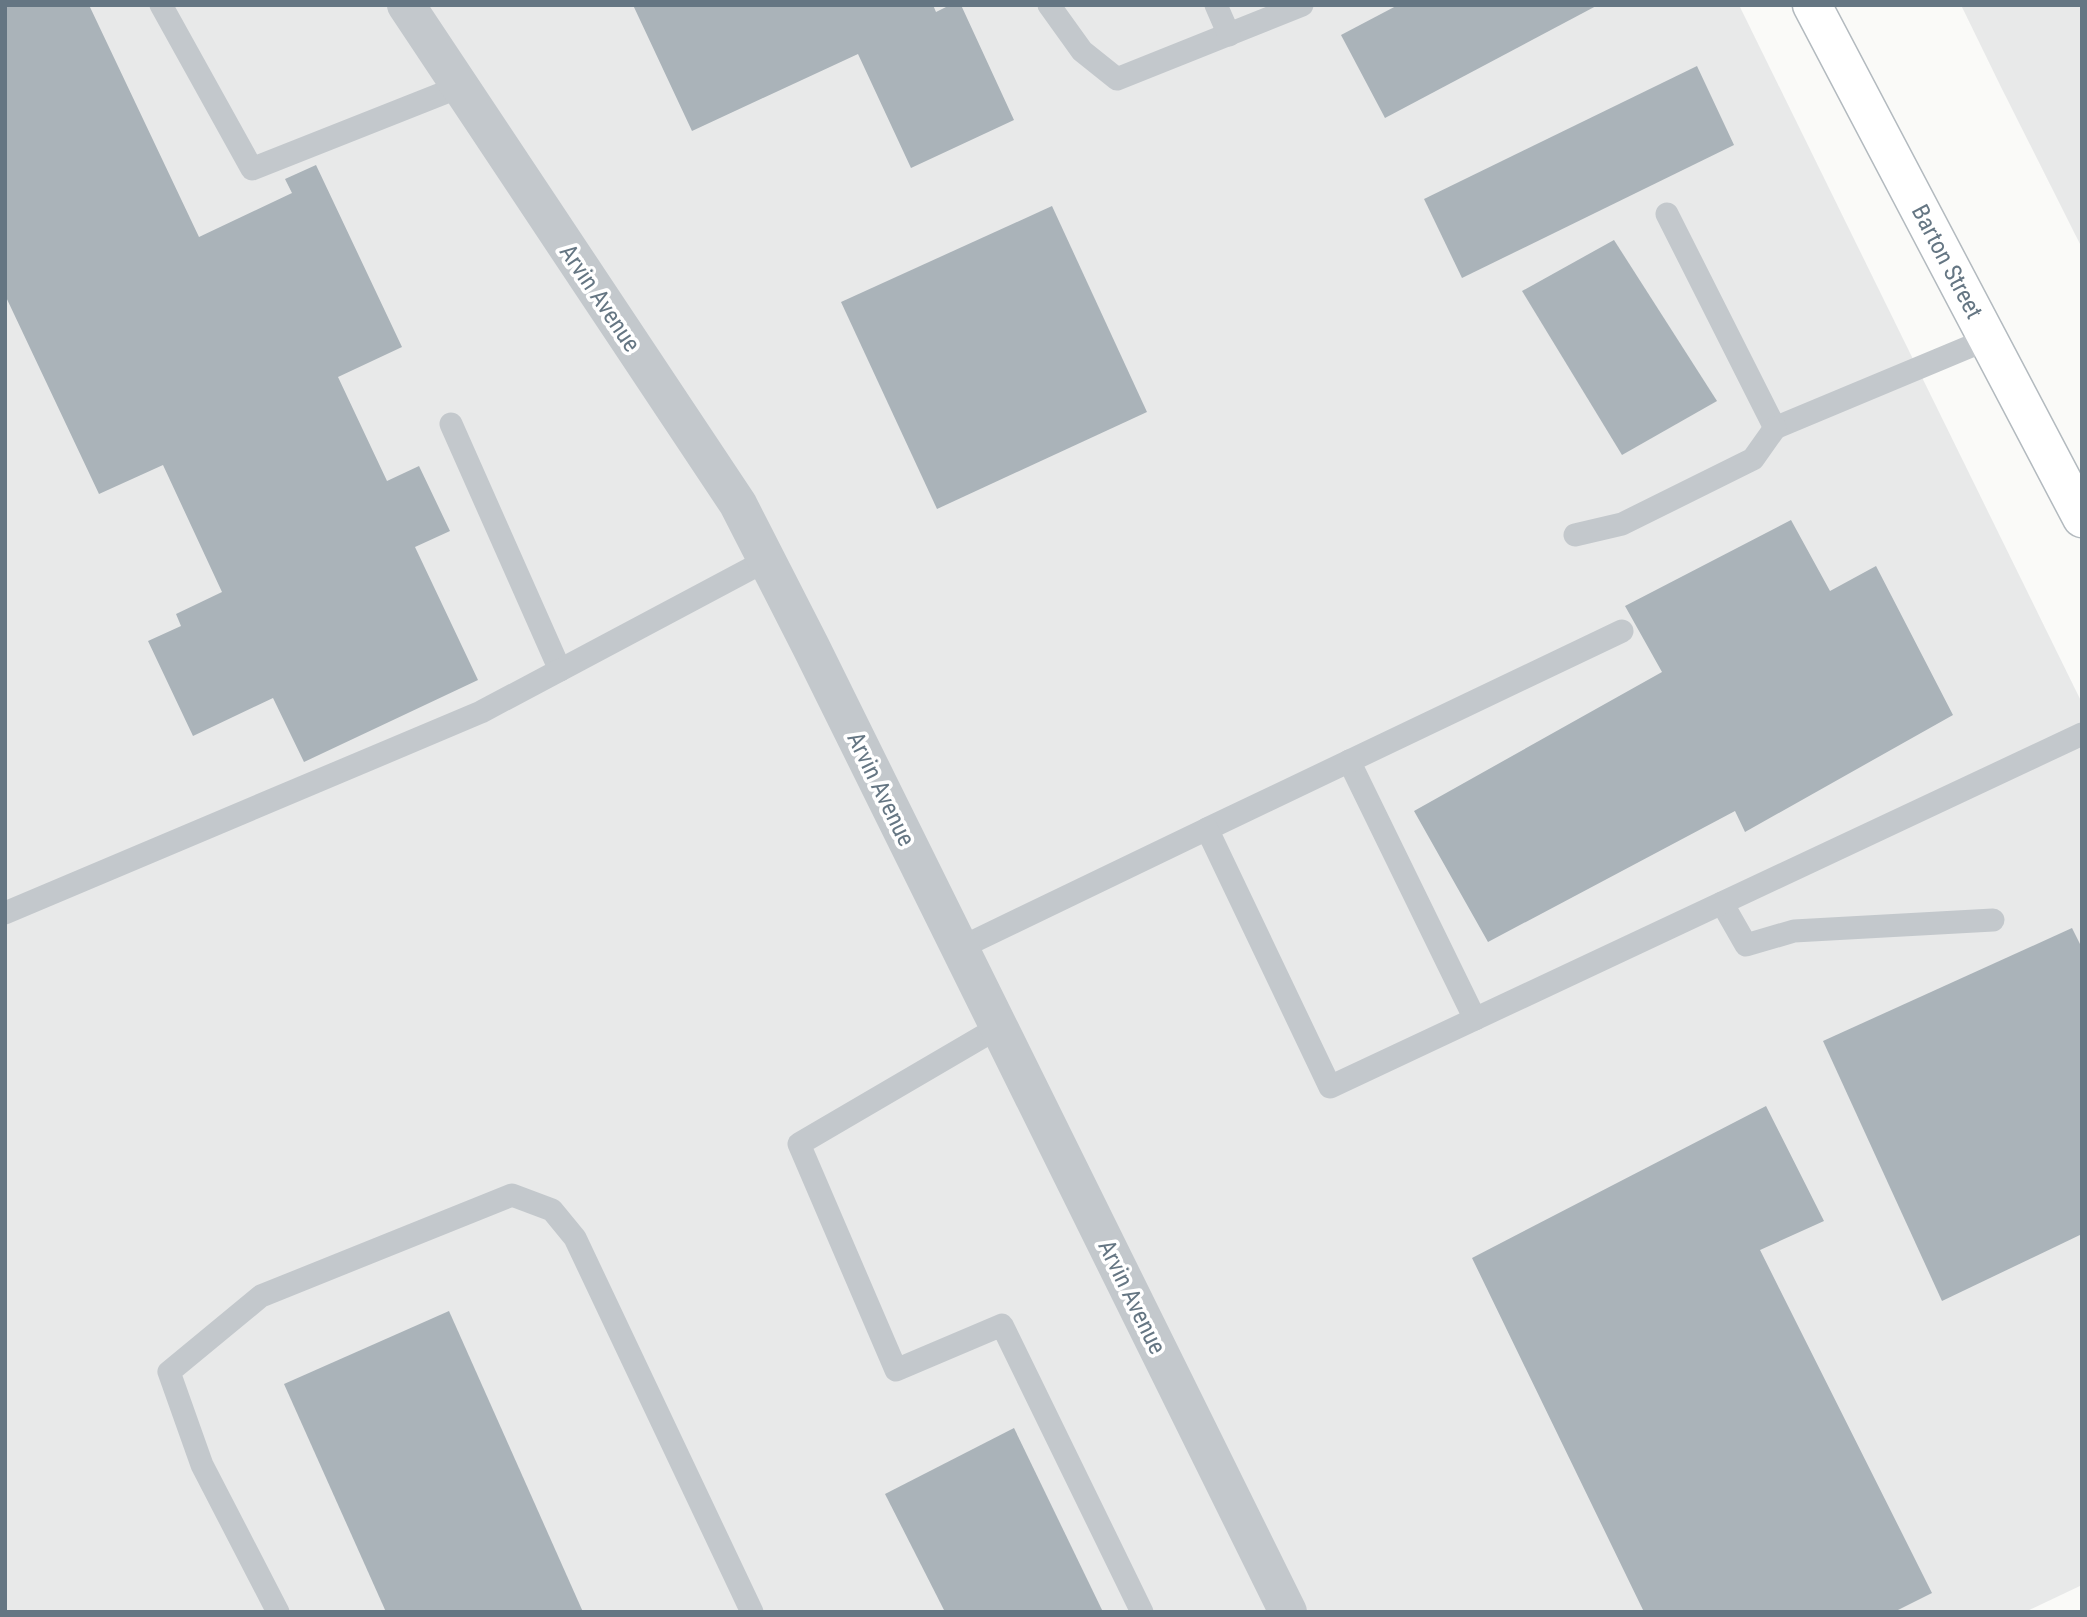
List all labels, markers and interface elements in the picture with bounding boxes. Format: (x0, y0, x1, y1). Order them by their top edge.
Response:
street label: Barton Street (1906, 200, 1989, 323)
street label: Arvin Avenue (554, 239, 646, 357)
street label: Arvin Avenue (841, 727, 921, 851)
street label: Arvin Avenue (1092, 1235, 1172, 1359)

